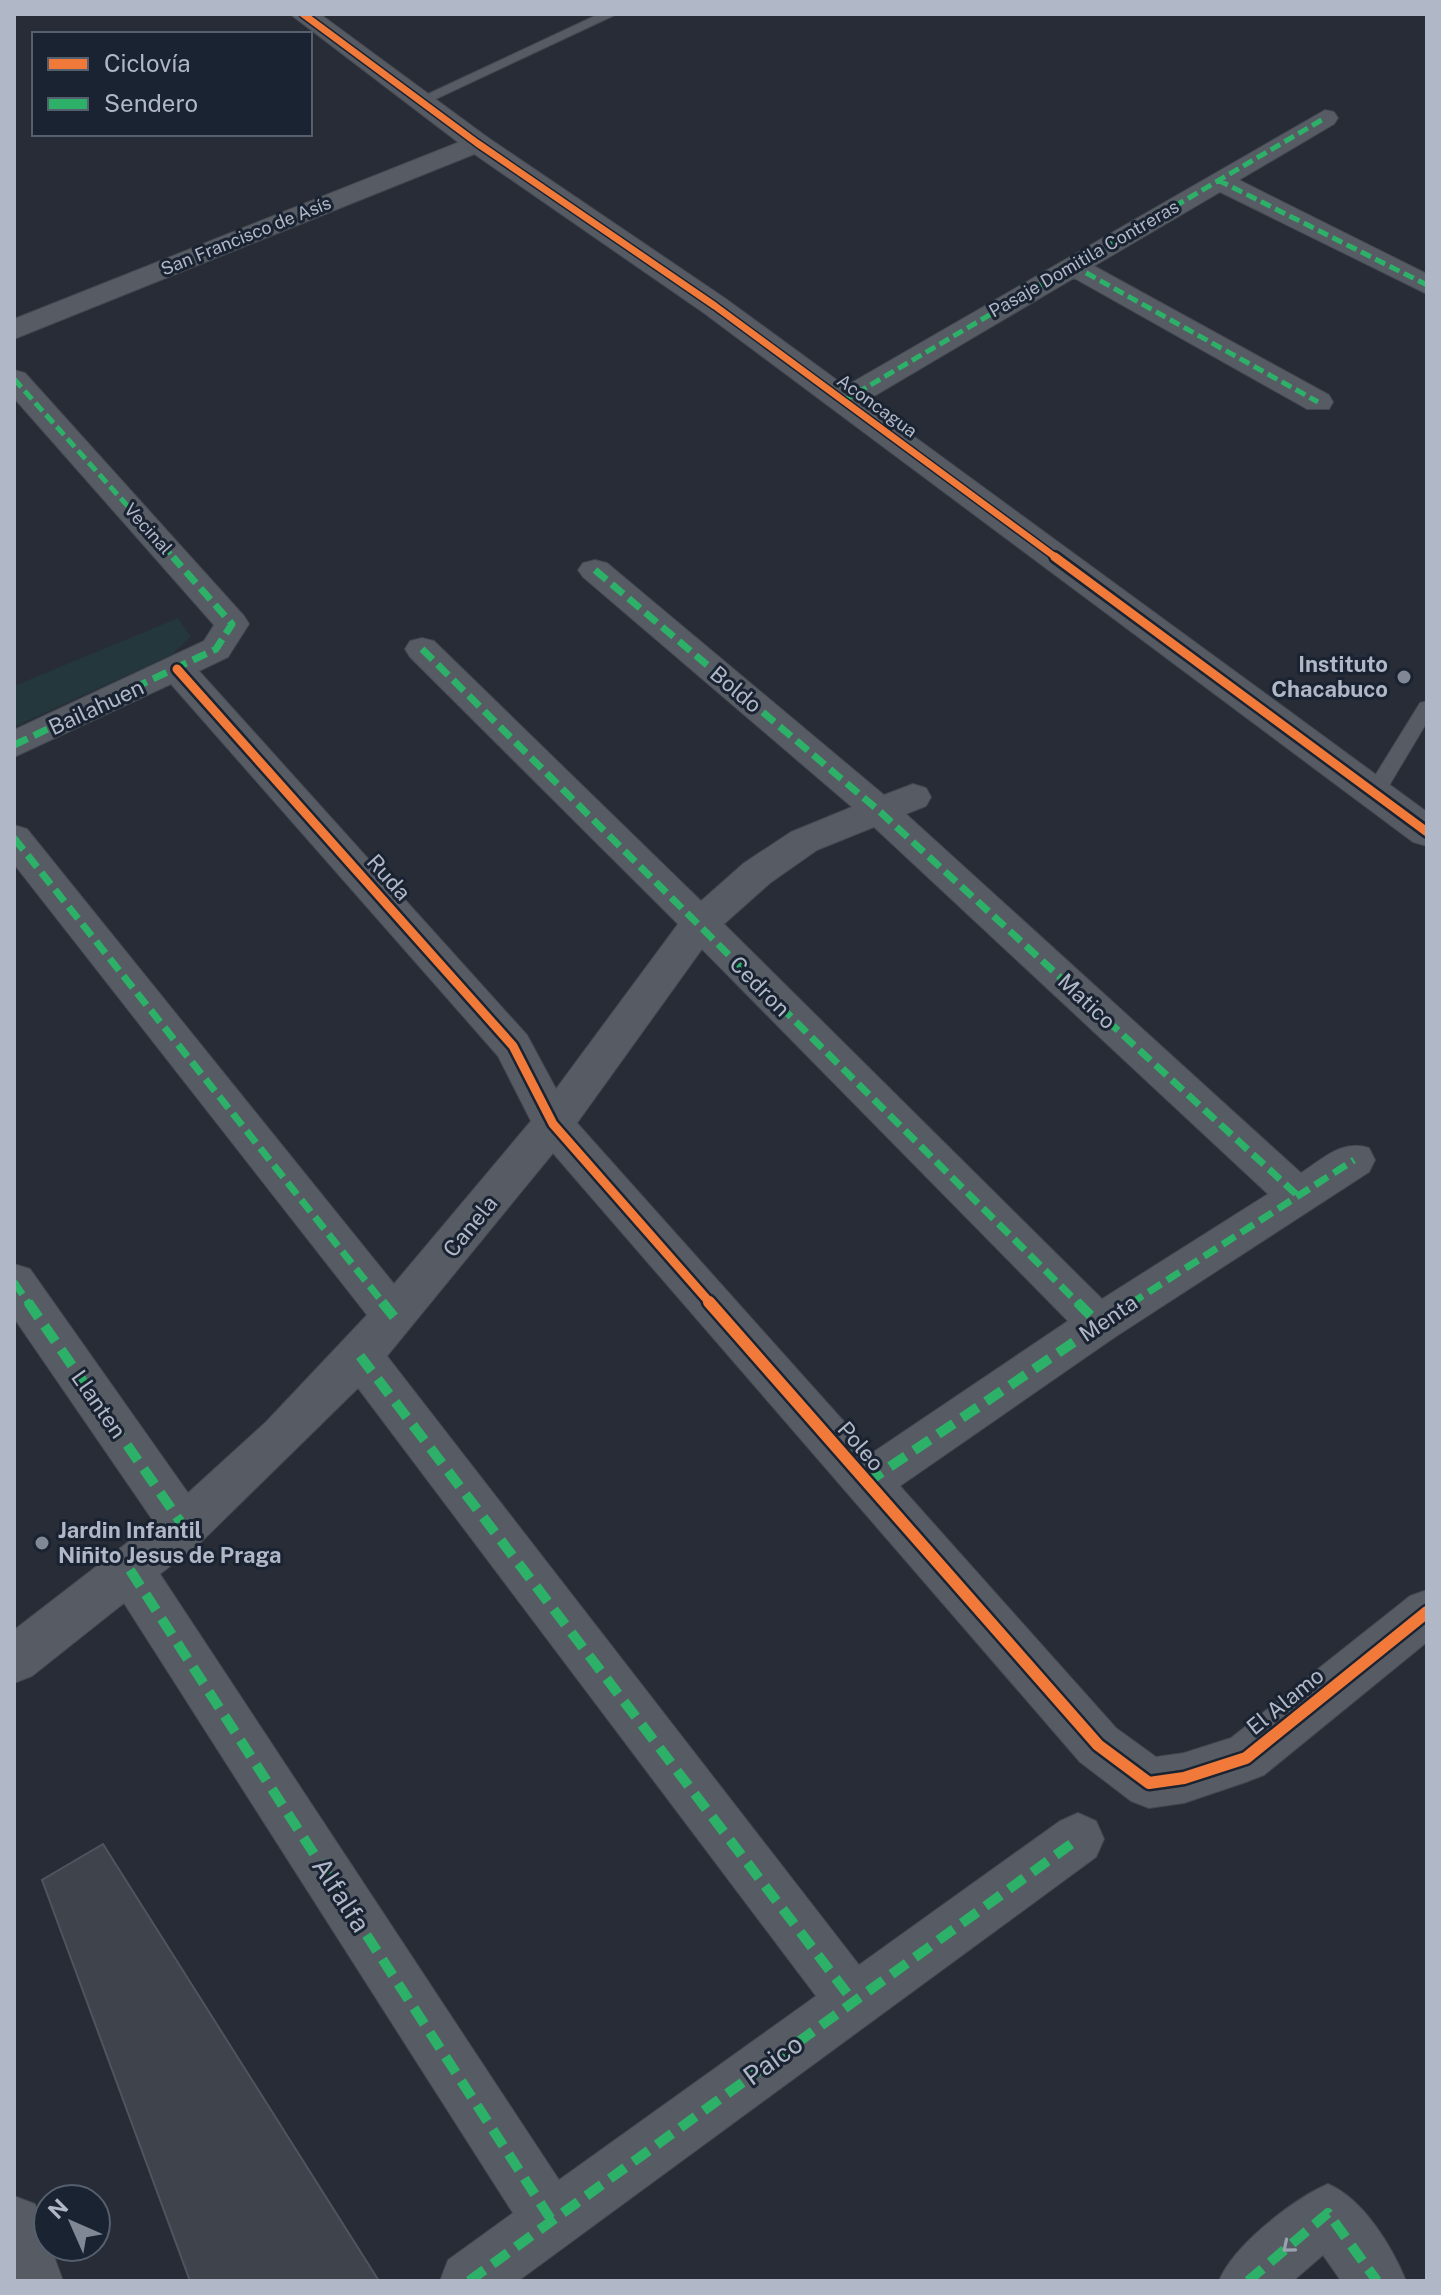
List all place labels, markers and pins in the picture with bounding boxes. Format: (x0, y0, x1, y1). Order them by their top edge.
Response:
place label: Instituto Chacabuco (1271, 651, 1388, 702)
marker: Instituto Chacabuco (1395, 668, 1413, 686)
place label: Jardin Infantil Niñito Jesus de Praga (58, 1517, 281, 1568)
marker: Jardin Infantil Niñito Jesus de Praga (33, 1534, 51, 1552)

